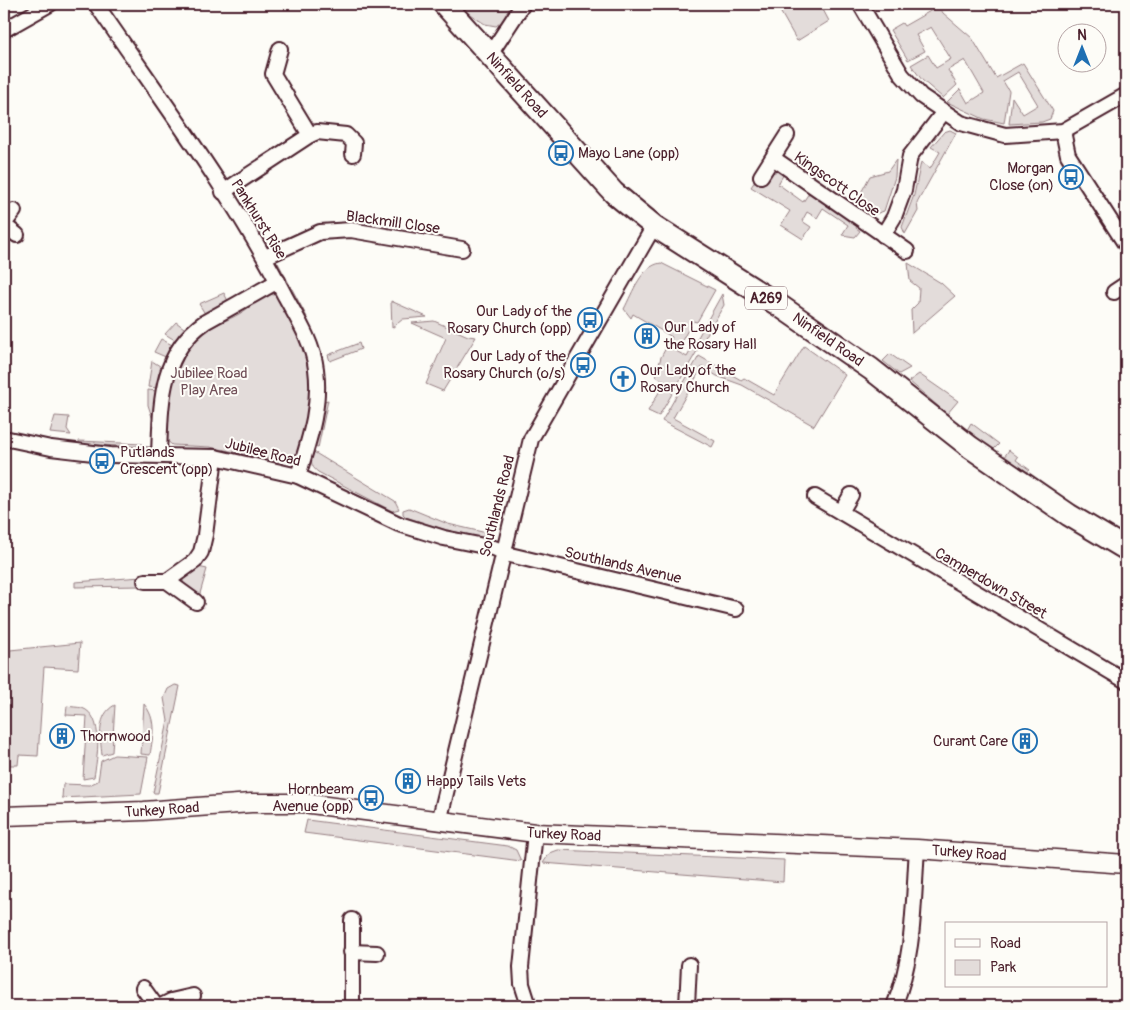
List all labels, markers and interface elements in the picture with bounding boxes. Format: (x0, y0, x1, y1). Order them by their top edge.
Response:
north arrow (1058, 22, 1108, 72)
text: N (1077, 27, 1087, 44)
street label: Ninfield Road (482, 48, 551, 122)
bus stop icon: Mayo Lane (opp) (548, 140, 574, 166)
place label: Mayo Lane (opp) (578, 144, 680, 163)
street label: Kingscott Close (790, 148, 884, 221)
place label: Morgan Close (on) (989, 159, 1054, 195)
bus stop icon: Morgan Close (on) (1058, 164, 1084, 190)
street label: Pankhurst Rise (227, 176, 291, 263)
street label: Blackmill Close (345, 207, 442, 239)
road number: A269 (745, 286, 787, 310)
place label: Our Lady of the Rosary Church (opp) (447, 302, 573, 338)
bus stop icon: Our Lady of the Rosary Church (opp) (577, 307, 603, 333)
street label: Ninfield Road (789, 308, 867, 371)
place label: Our Lady of the Rosary Hall (663, 318, 757, 354)
building icon: Our Lady of the Rosary Hall (634, 323, 660, 349)
place label: Our Lady of the Rosary Church (o/s) (443, 347, 567, 383)
bus stop icon: Our Lady of the Rosary Church (o/s) (570, 352, 596, 378)
place label: Our Lady of the Rosary Church (640, 361, 737, 397)
park label: Jubilee Road Play Area (170, 364, 248, 400)
church icon: Our Lady of the Rosary Church (610, 366, 636, 392)
street label: Jubilee Road (223, 434, 303, 471)
place label: Putlands Crescent (opp) (120, 443, 213, 479)
bus stop icon: Putlands Crescent (opp) (89, 448, 115, 474)
street label: Southlands Road (476, 453, 519, 559)
street label: Southlands Avenue (563, 543, 684, 588)
street label: Camperdown Street (931, 544, 1051, 624)
building icon: Thornwood (49, 723, 75, 749)
place label: Thornwood (80, 727, 151, 746)
building icon: Curant Care (1012, 728, 1038, 754)
place label: Curant Care (933, 732, 1009, 751)
building icon: Happy Tails Vets (395, 768, 421, 794)
place label: Happy Tails Vets (426, 772, 526, 791)
place label: Hornbeam Avenue (opp) (272, 780, 354, 816)
bus stop icon: Hornbeam Avenue (opp) (358, 785, 384, 811)
street label: Turkey Road (124, 798, 200, 822)
street label: Turkey Road (525, 823, 602, 846)
street label: Turkey Road (931, 841, 1007, 865)
legend (945, 922, 1108, 988)
text: Road (990, 934, 1021, 953)
text: Park (990, 958, 1017, 977)

